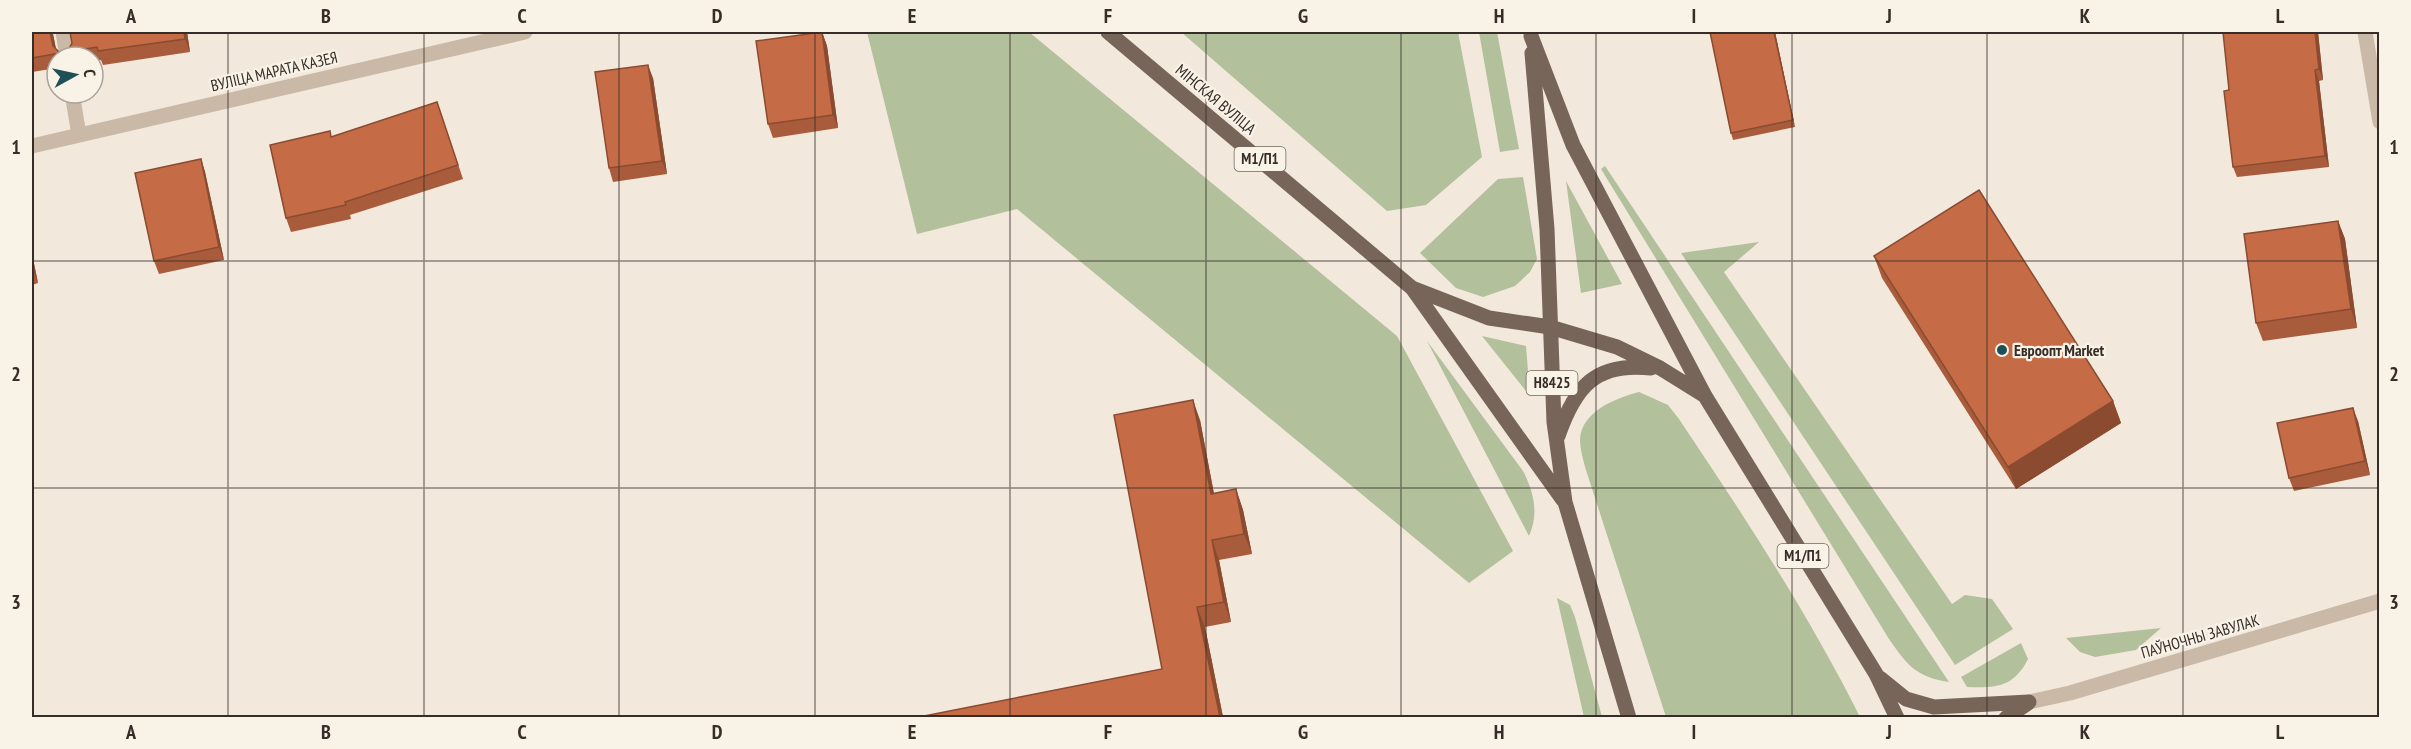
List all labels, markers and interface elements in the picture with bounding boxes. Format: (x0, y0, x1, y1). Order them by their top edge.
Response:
text: A (125, 3, 137, 29)
text: B (321, 3, 331, 29)
text: C (517, 3, 527, 29)
text: D (712, 3, 723, 29)
text: E (908, 3, 916, 29)
text: F (1104, 3, 1112, 29)
text: G (1298, 3, 1308, 29)
text: H (1494, 3, 1504, 29)
text: I (1692, 3, 1696, 29)
text: J (1885, 3, 1892, 29)
text: K (2080, 3, 2091, 29)
text: L (2276, 3, 2285, 29)
north arrow (45, 45, 105, 105)
street label: ВУЛІЦА МАРАТА КАЗЕЯ (209, 47, 339, 95)
street label: МІНСКАЯ ВУЛІЦА (1172, 60, 1261, 139)
text: С (79, 68, 100, 79)
text: 1 (11, 134, 21, 160)
text: 1 (2389, 134, 2399, 160)
road number: М1/П1 (1234, 147, 1286, 171)
place label: Евроопт Market (2014, 340, 2105, 360)
marker: Евроопт Market (1995, 343, 2009, 357)
text: 2 (11, 361, 21, 387)
text: 2 (2389, 361, 2399, 387)
road number: Н8425 (1526, 371, 1578, 395)
road number: М1/П1 (1778, 544, 1828, 568)
text: 3 (11, 589, 21, 615)
text: 3 (2389, 589, 2399, 615)
street label: ПАЎНОЧНЫ ЗАВУЛАК (2139, 610, 2262, 662)
text: A (125, 719, 137, 745)
text: B (321, 719, 331, 745)
text: C (517, 719, 527, 745)
text: D (712, 719, 723, 745)
text: E (908, 719, 916, 745)
text: F (1104, 719, 1112, 745)
text: G (1298, 719, 1308, 745)
text: H (1494, 719, 1504, 745)
text: I (1692, 719, 1696, 745)
text: J (1885, 719, 1892, 745)
text: K (2080, 719, 2091, 745)
text: L (2276, 719, 2285, 745)

